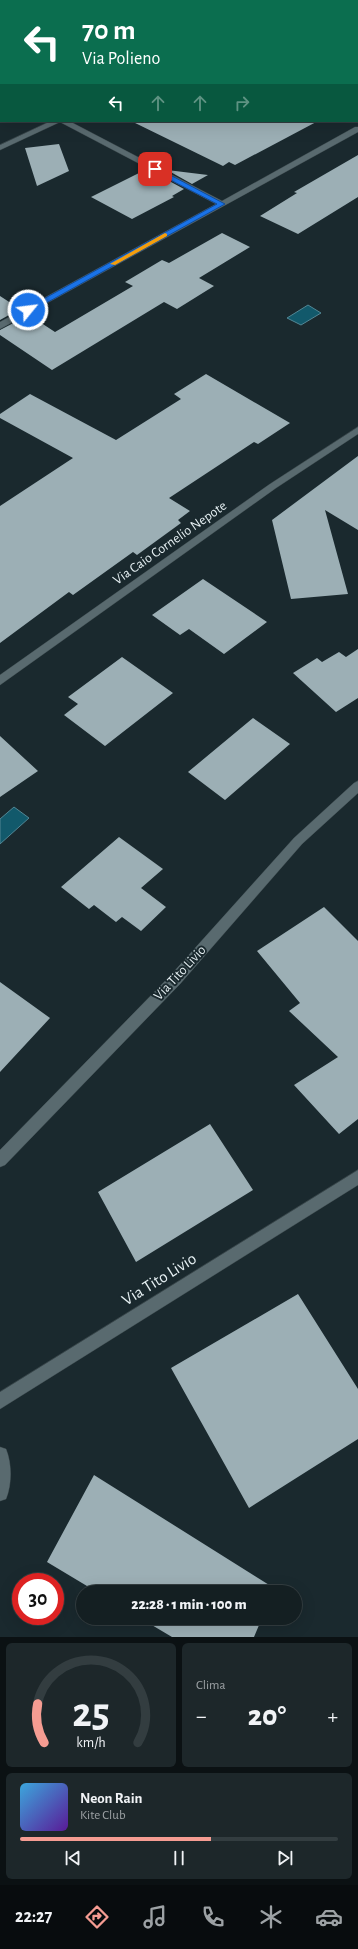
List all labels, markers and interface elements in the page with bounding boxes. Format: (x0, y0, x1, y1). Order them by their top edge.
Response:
icon: left (16, 16, 68, 68)
text: 70 m (82, 17, 136, 45)
text: Via Polieno (82, 50, 160, 68)
icon: left (105, 92, 127, 114)
icon: ahead (147, 92, 169, 114)
icon: ahead (189, 92, 211, 114)
icon: right (231, 92, 253, 114)
pin (138, 152, 172, 186)
icon: arrive (144, 158, 166, 180)
position arrow (7, 289, 49, 331)
street label: Via Caio Cornelio Nepote (111, 499, 229, 587)
street label: Via Tito Livio (151, 943, 209, 1003)
street label: Via Tito Livio (119, 1250, 199, 1308)
speed limit sign: 30 (12, 1573, 64, 1625)
text: 22:28 · 1 min · 100 m (131, 1597, 247, 1612)
text: Clima (196, 1679, 226, 1692)
text: 25 (72, 1693, 110, 1734)
text: 20° (248, 1701, 286, 1731)
text: − (196, 1705, 207, 1727)
text: + (327, 1705, 338, 1727)
text: km/h (76, 1736, 106, 1750)
text: Neon Rain (80, 1791, 142, 1806)
text: Kite Club (80, 1809, 126, 1822)
icon: previous (62, 1847, 84, 1869)
icon: pause (168, 1847, 190, 1869)
icon: next (274, 1847, 296, 1869)
icon: directions (83, 1903, 111, 1931)
icon: music (141, 1903, 169, 1931)
icon: phone (199, 1903, 227, 1931)
icon: climate (257, 1903, 285, 1931)
icon: car (315, 1903, 343, 1931)
text: 22:27 (15, 1908, 52, 1926)

